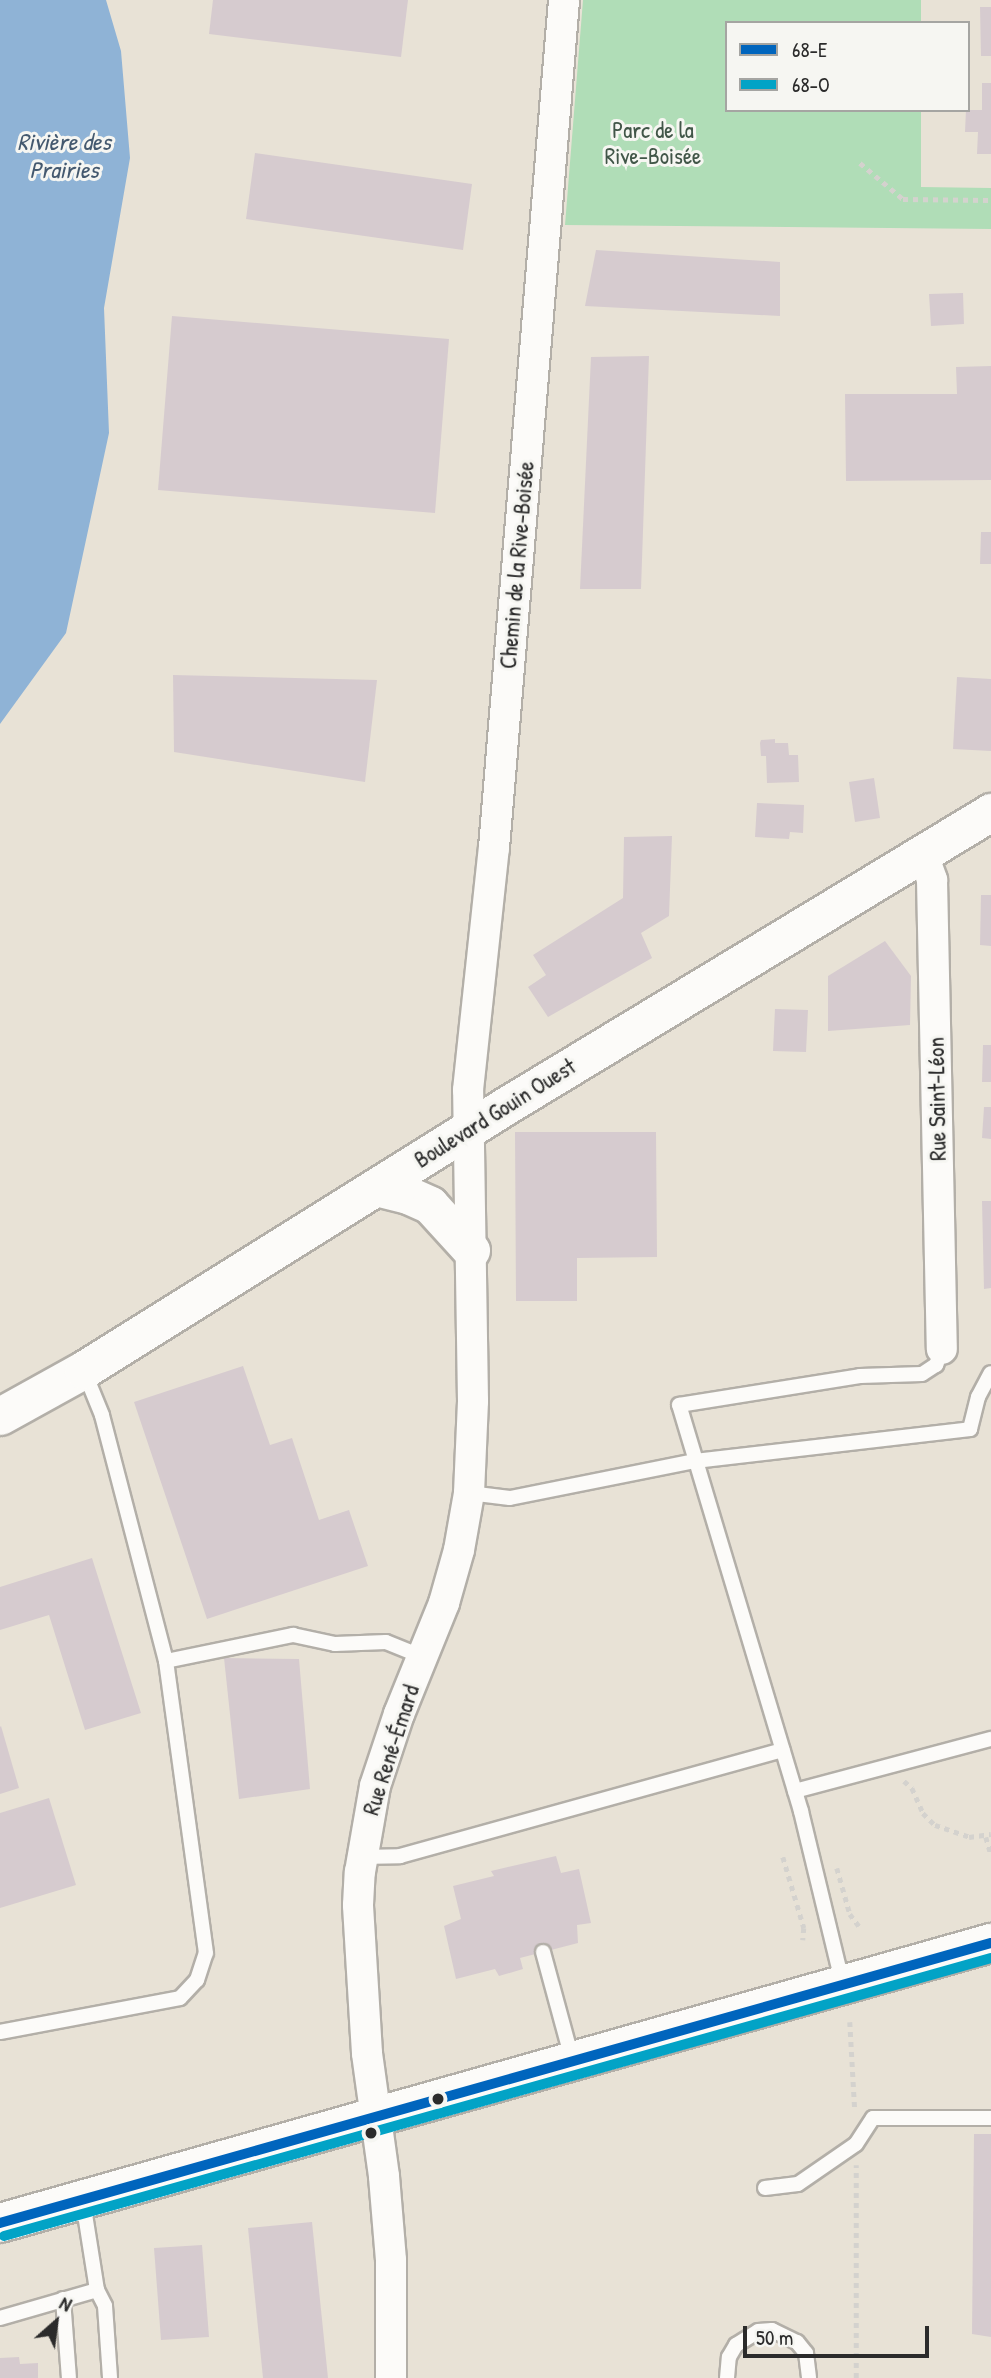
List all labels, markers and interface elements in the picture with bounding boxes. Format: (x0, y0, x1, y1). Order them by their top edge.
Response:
legend (725, 21, 970, 112)
text: 68-E (792, 35, 827, 64)
text: 68-O (792, 70, 830, 99)
park label: Parc de la Rive-Boisée (605, 116, 701, 170)
water label: Rivière des Prairies (17, 128, 111, 184)
street label: Chemin de la Rive-Boisée (494, 460, 540, 670)
street label: Rue Saint-Léon (922, 1037, 952, 1161)
street label: Boulevard Gouin Ouest (409, 1052, 581, 1174)
street label: Rue René-Émard (357, 1681, 425, 1819)
unlabelled marker (431, 2092, 445, 2106)
unlabelled marker (364, 2126, 378, 2140)
north arrow (21, 2287, 91, 2357)
text: N (55, 2290, 76, 2317)
scale bar (746, 2312, 932, 2356)
text: 50 m (756, 2323, 793, 2352)

